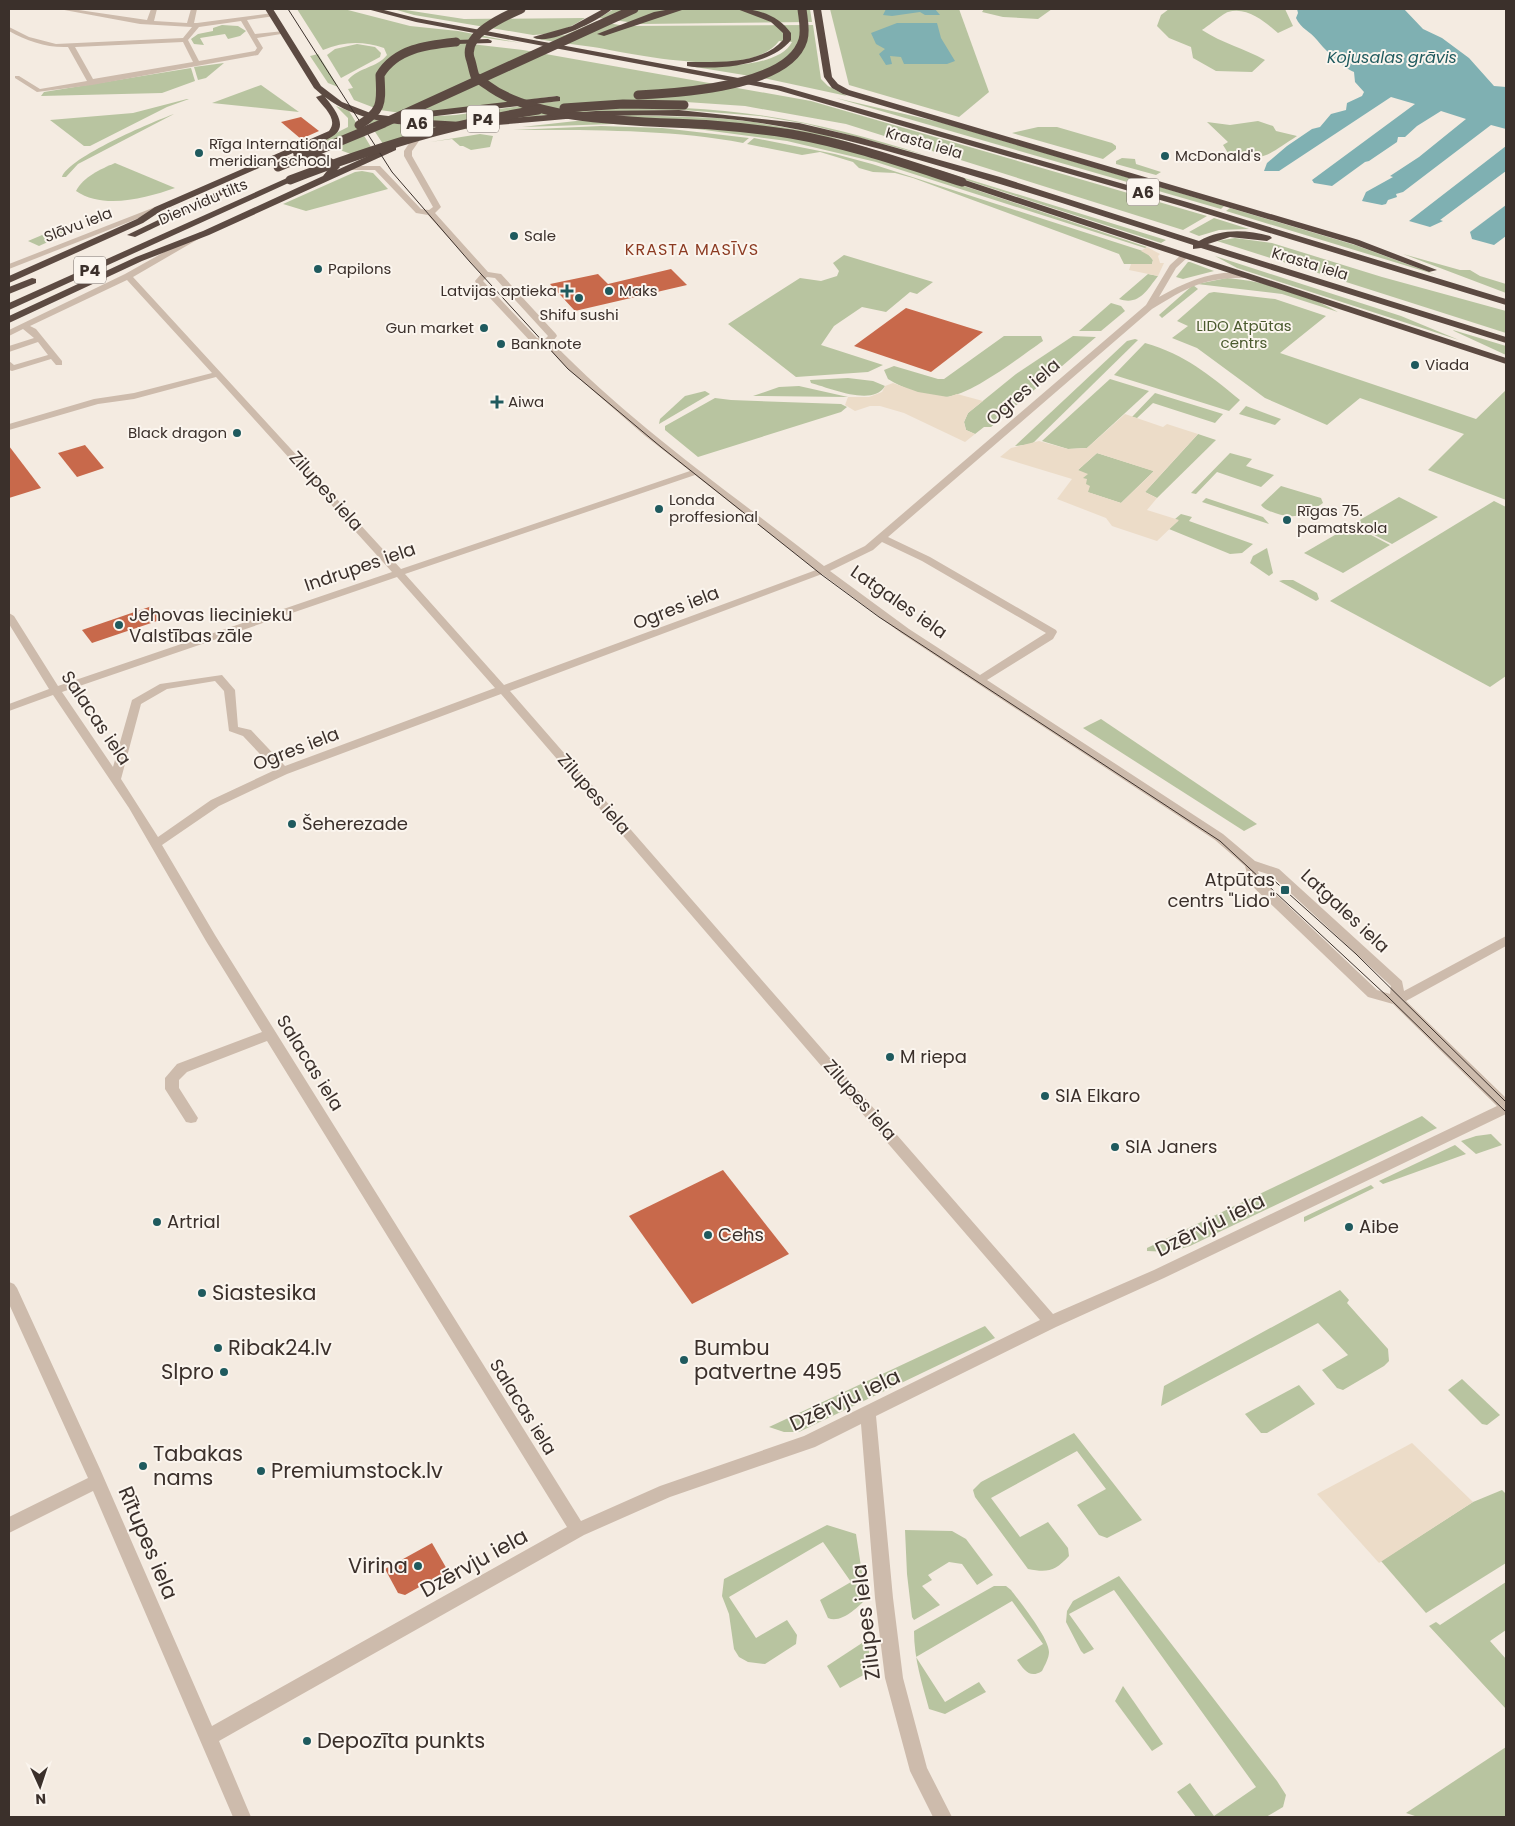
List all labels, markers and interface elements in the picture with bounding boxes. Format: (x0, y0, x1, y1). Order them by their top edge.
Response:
water label: Kojusalas grāvis (1327, 46, 1457, 69)
road number: P4 (467, 106, 499, 132)
road number: A6 (401, 110, 433, 136)
street label: Krasta iela (883, 122, 965, 163)
place label: Rīga International meridian school (209, 133, 342, 171)
place label: McDonald's (1175, 145, 1261, 166)
marker: Rīga International meridian school (193, 147, 205, 159)
marker: McDonald's (1159, 150, 1171, 162)
street label: Dienvidu tilts (155, 173, 251, 230)
road number: A6 (1127, 178, 1159, 206)
street label: Slāvu iela (41, 202, 115, 247)
place label: Sale (524, 225, 556, 246)
marker: Sale (508, 230, 520, 242)
district label: KRASTA MASĪVS (625, 238, 759, 261)
street label: Krasta iela (1269, 242, 1351, 285)
road number: P4 (74, 256, 106, 284)
place label: Papilons (328, 258, 392, 279)
marker: Papilons (312, 263, 324, 275)
place label: Latvijas aptieka (441, 280, 557, 301)
place label: Maks (619, 280, 658, 301)
marker: Latvijas aptieka (561, 285, 573, 297)
marker: Maks (603, 285, 615, 297)
marker: Shifu sushi (573, 292, 585, 304)
place label: Shifu sushi (539, 304, 619, 325)
park label: LIDO Atpūtas centrs (1196, 315, 1292, 353)
place label: Gun market (385, 317, 474, 338)
marker: Gun market (478, 322, 490, 334)
place label: Banknote (511, 333, 582, 354)
marker: Banknote (495, 338, 507, 350)
street label: Ogres iela (980, 352, 1065, 431)
place label: Viada (1425, 354, 1469, 375)
marker: Viada (1409, 359, 1421, 371)
place label: Aiwa (508, 391, 544, 412)
marker: Aiwa (490, 395, 504, 409)
place label: Black dragon (128, 422, 227, 443)
marker: Black dragon (231, 427, 243, 439)
street label: Zilupes iela (284, 445, 369, 536)
place label: Londa proffesional (669, 489, 758, 527)
place label: Rīgas 75. pamatskola (1297, 500, 1387, 538)
marker: Londa proffesional (653, 503, 665, 515)
marker: Rīgas 75. pamatskola (1281, 514, 1293, 526)
street label: Indrupes iela (301, 536, 419, 597)
street label: Latgales iela (846, 559, 953, 644)
street label: Ogres iela (629, 580, 723, 635)
place label: Jehovas liecinieku Valstības zāle (129, 602, 292, 648)
marker: Jehovas liecinieku Valstības zāle (113, 619, 125, 631)
street label: Salacas iela (56, 666, 137, 770)
street label: Ogres iela (249, 721, 343, 776)
street label: Zilupes iela (552, 748, 637, 840)
place label: Šeherezade (302, 811, 408, 836)
marker: Šeherezade (286, 818, 298, 830)
street label: Latgales iela (1296, 863, 1395, 958)
place label: Atpūtas centrs "Lido" (1168, 867, 1275, 913)
marker: Atpūtas centrs "Lido" (1279, 884, 1291, 896)
street label: Salacas iela (271, 1010, 350, 1115)
place label: M riepa (900, 1044, 967, 1069)
marker: M riepa (884, 1051, 896, 1063)
street label: Zilupes iela (818, 1054, 903, 1146)
place label: SIA Elkaro (1055, 1083, 1140, 1108)
marker: SIA Elkaro (1039, 1090, 1051, 1102)
place label: SIA Janers (1125, 1134, 1217, 1159)
marker: SIA Janers (1109, 1141, 1121, 1153)
street label: Dzērvju iela (1150, 1185, 1270, 1264)
place label: Artrial (167, 1209, 220, 1234)
place label: Aibe (1359, 1214, 1399, 1239)
marker: Artrial (151, 1216, 163, 1228)
marker: Aibe (1343, 1221, 1355, 1233)
place label: Cehs (718, 1222, 764, 1247)
marker: Cehs (702, 1229, 714, 1241)
place label: Siastesika (212, 1278, 316, 1307)
marker: Siastesika (196, 1287, 208, 1299)
place label: Ribak24.lv (228, 1333, 332, 1362)
place label: Bumbu patvertne 495 (694, 1333, 842, 1386)
marker: Ribak24.lv (212, 1342, 224, 1354)
street label: Salacas iela (484, 1354, 563, 1459)
marker: Bumbu patvertne 495 (678, 1354, 690, 1366)
place label: Slpro (161, 1357, 214, 1386)
street label: Dzērvju iela (785, 1361, 905, 1438)
marker: Slpro (218, 1366, 230, 1378)
place label: Tabakas nams (153, 1439, 243, 1492)
place label: Premiumstock.lv (271, 1456, 443, 1485)
marker: Tabakas nams (137, 1460, 149, 1472)
marker: Premiumstock.lv (255, 1465, 267, 1477)
street label: Rītupes iela (112, 1482, 185, 1604)
street label: Dzērvju iela (415, 1521, 533, 1604)
place label: Virina (348, 1551, 408, 1580)
marker: Virina (412, 1560, 424, 1572)
street label: Zilupes iela (844, 1562, 887, 1682)
place label: Depozīta punkts (317, 1726, 485, 1755)
marker: Depozīta punkts (301, 1735, 313, 1747)
north arrow (15, 1761, 65, 1811)
text: N (35, 1789, 46, 1809)

